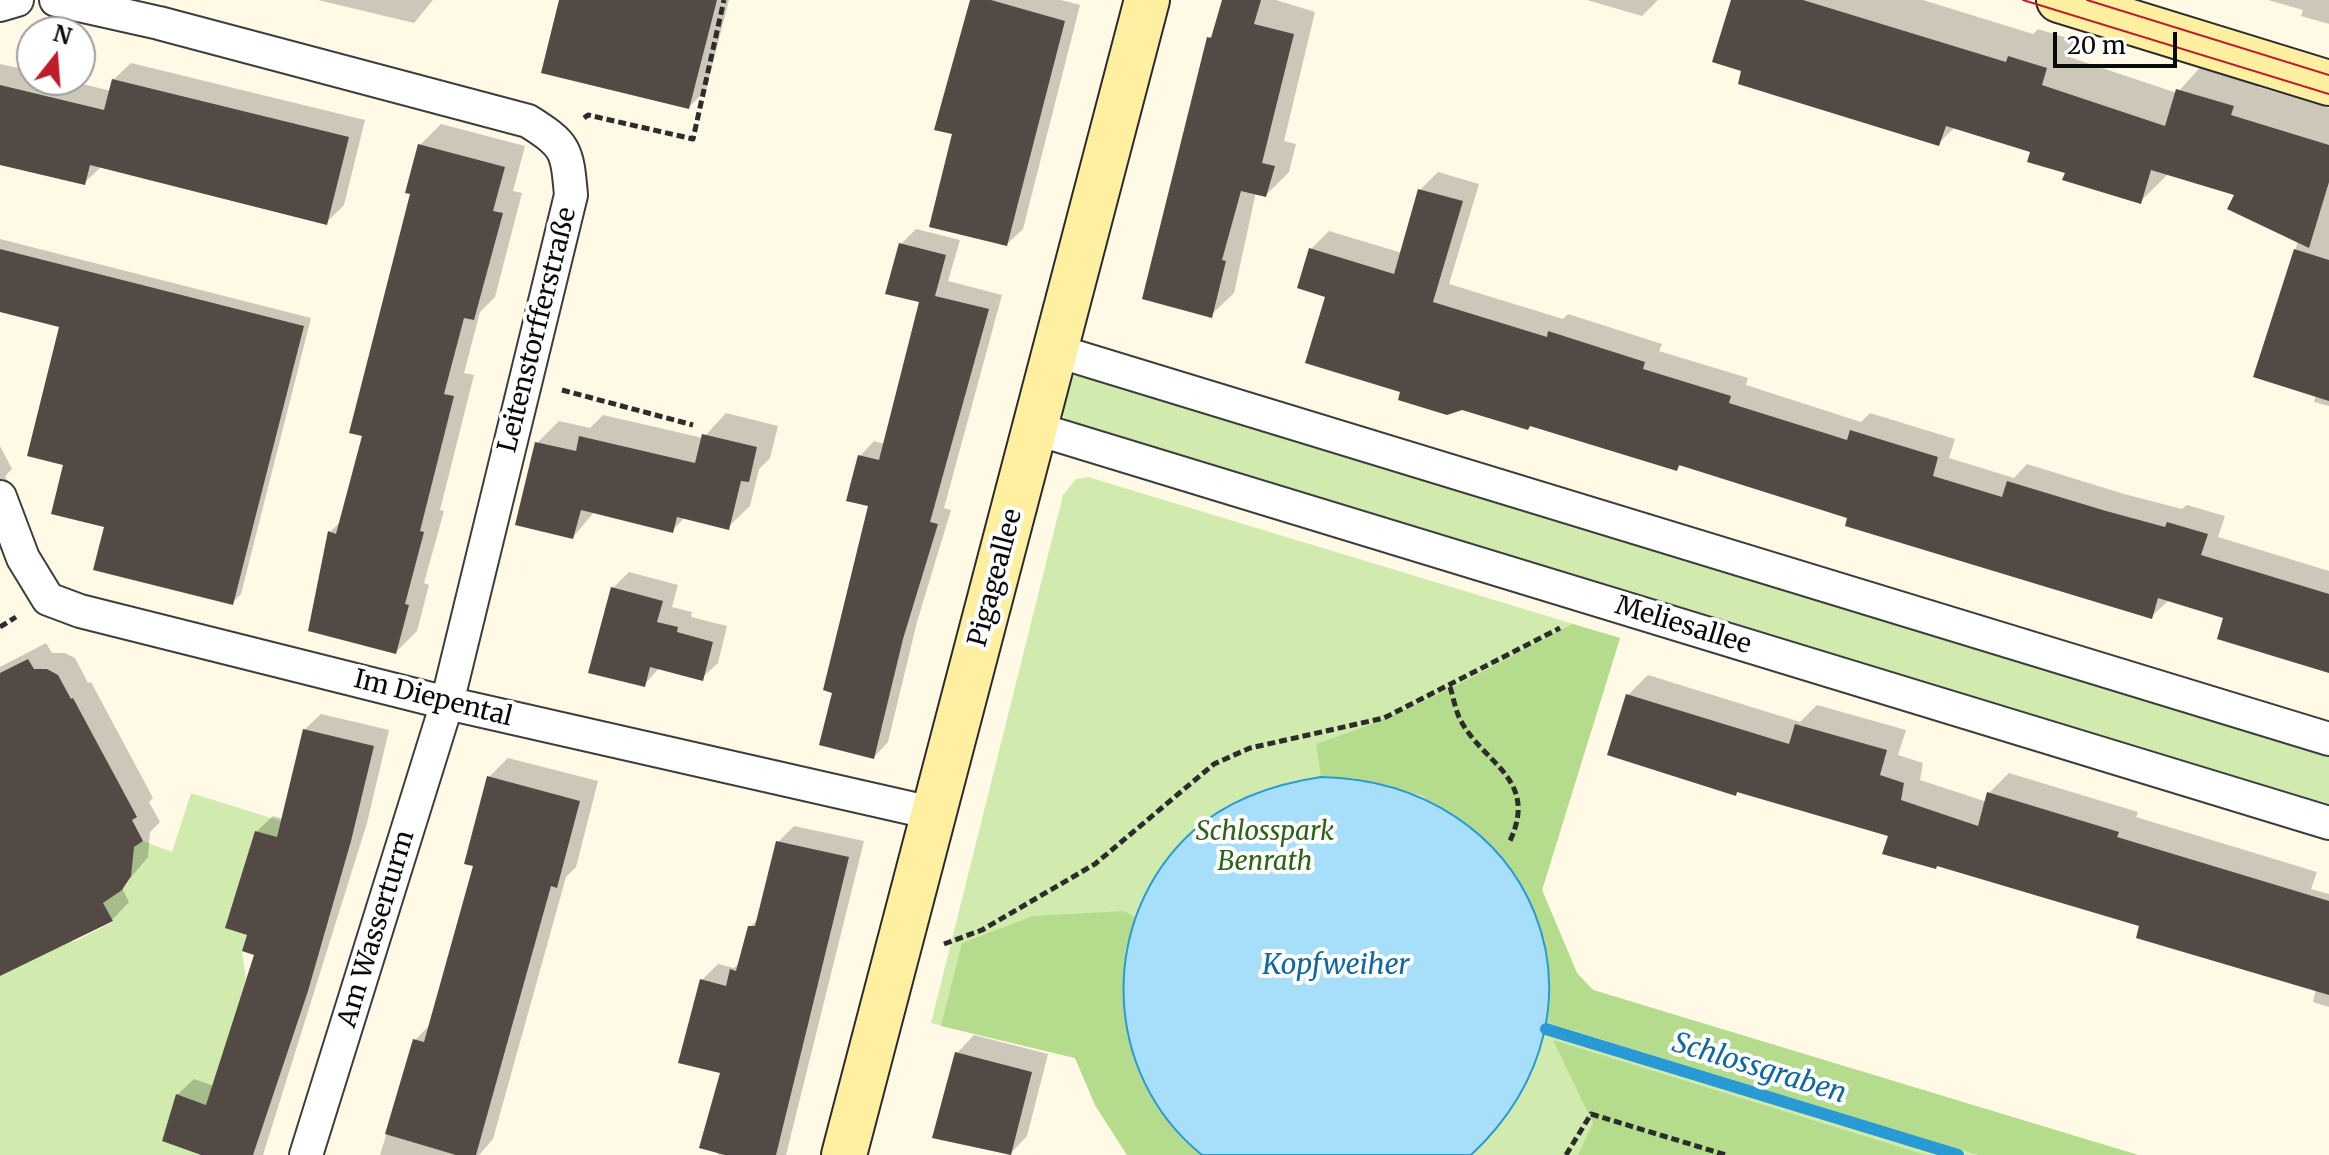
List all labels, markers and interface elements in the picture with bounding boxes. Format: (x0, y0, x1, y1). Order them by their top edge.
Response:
north arrow (16, 16, 96, 96)
scale bar (2057, 16, 2181, 66)
text: N (50, 19, 75, 51)
text: 20 m (2067, 30, 2126, 61)
street label: Leitenstorfferstraße (492, 204, 584, 456)
street label: Pigageallee (963, 506, 1029, 650)
street label: Meliesallee (1611, 591, 1755, 661)
street label: Im Diepental (351, 664, 515, 734)
park label: Schlosspark Benrath (1196, 817, 1334, 878)
street label: Am Wasserturm (332, 827, 422, 1031)
water label: Kopfweiher (1262, 949, 1410, 983)
water label: Schlossgraben (1668, 1027, 1850, 1111)

